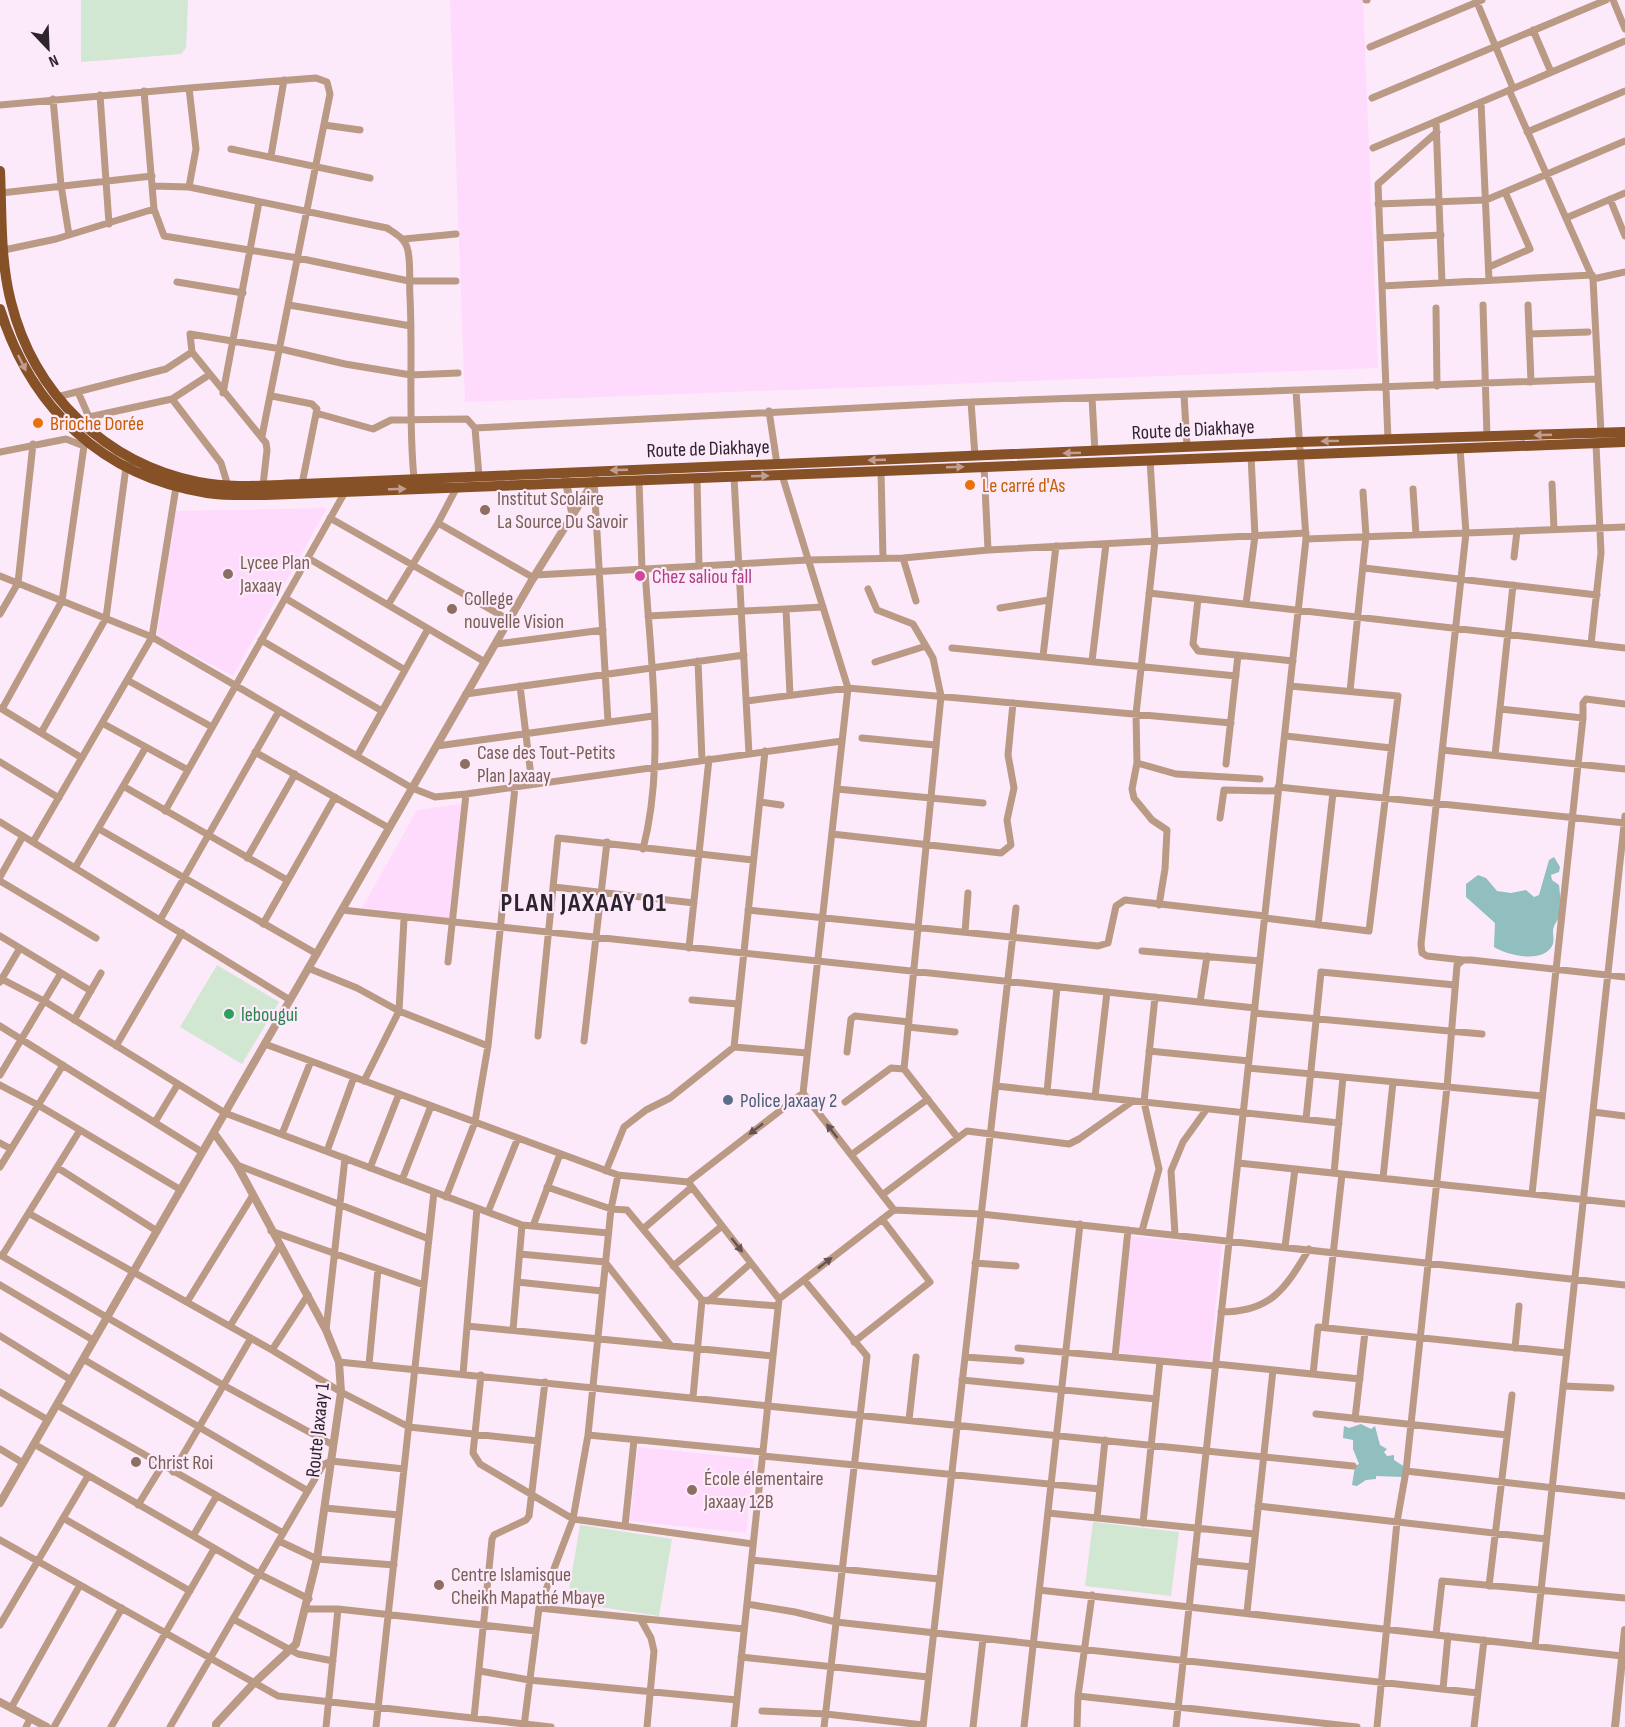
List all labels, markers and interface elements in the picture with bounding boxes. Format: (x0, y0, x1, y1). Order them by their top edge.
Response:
north arrow (18, 18, 78, 78)
text: N (46, 50, 61, 71)
one-way arrow (17, 354, 27, 371)
place label: Brioche Dorée (50, 412, 144, 436)
street label: Route de Diakhaye (1131, 415, 1255, 445)
marker: Brioche Dorée (31, 416, 45, 430)
one-way arrow (1534, 430, 1553, 440)
street label: Route de Diakhaye (646, 435, 770, 463)
one-way arrow (1320, 436, 1339, 446)
one-way arrow (1063, 448, 1082, 457)
one-way arrow (868, 455, 887, 465)
one-way arrow (945, 463, 964, 472)
one-way arrow (610, 465, 629, 474)
one-way arrow (750, 471, 769, 480)
place label: Le carré d'As (982, 474, 1066, 498)
marker: Le carré d'As (963, 478, 977, 492)
one-way arrow (388, 485, 407, 494)
place label: Institut Scolaire La Source Du Savoir (497, 487, 628, 534)
marker: Institut Scolaire La Source Du Savoir (478, 503, 492, 517)
place label: Lycee Plan Jaxaay (239, 551, 310, 598)
place label: Chez saliou fall (652, 565, 752, 589)
marker: Lycee Plan Jaxaay (221, 567, 235, 581)
marker: Chez saliou fall (633, 569, 647, 583)
place label: College nouvelle Vision (464, 587, 564, 634)
marker: College nouvelle Vision (445, 602, 459, 616)
place label: Case des Tout-Petits Plan Jaxaay (477, 741, 615, 788)
marker: Case des Tout-Petits Plan Jaxaay (458, 757, 472, 771)
district label: PLAN JAXAAY 01 (500, 888, 668, 919)
place label: lebougui (241, 1003, 298, 1027)
marker: lebougui (222, 1007, 236, 1021)
place label: Police Jaxaay 2 (740, 1089, 837, 1113)
marker: Police Jaxaay 2 (721, 1093, 735, 1107)
one-way arrow (749, 1123, 764, 1135)
one-way arrow (826, 1123, 838, 1139)
one-way arrow (730, 1237, 743, 1253)
one-way arrow (818, 1258, 833, 1270)
street label: Route Jaxaay 1 (301, 1382, 335, 1479)
place label: Christ Roi (148, 1451, 213, 1475)
marker: Christ Roi (129, 1455, 143, 1469)
place label: École élementaire Jaxaay 12B (703, 1467, 824, 1514)
marker: École élementaire Jaxaay 12B (685, 1483, 699, 1497)
place label: Centre Islamisque Cheikh Mapathé Mbaye (451, 1563, 605, 1610)
marker: Centre Islamisque Cheikh Mapathé Mbaye (432, 1578, 446, 1592)

